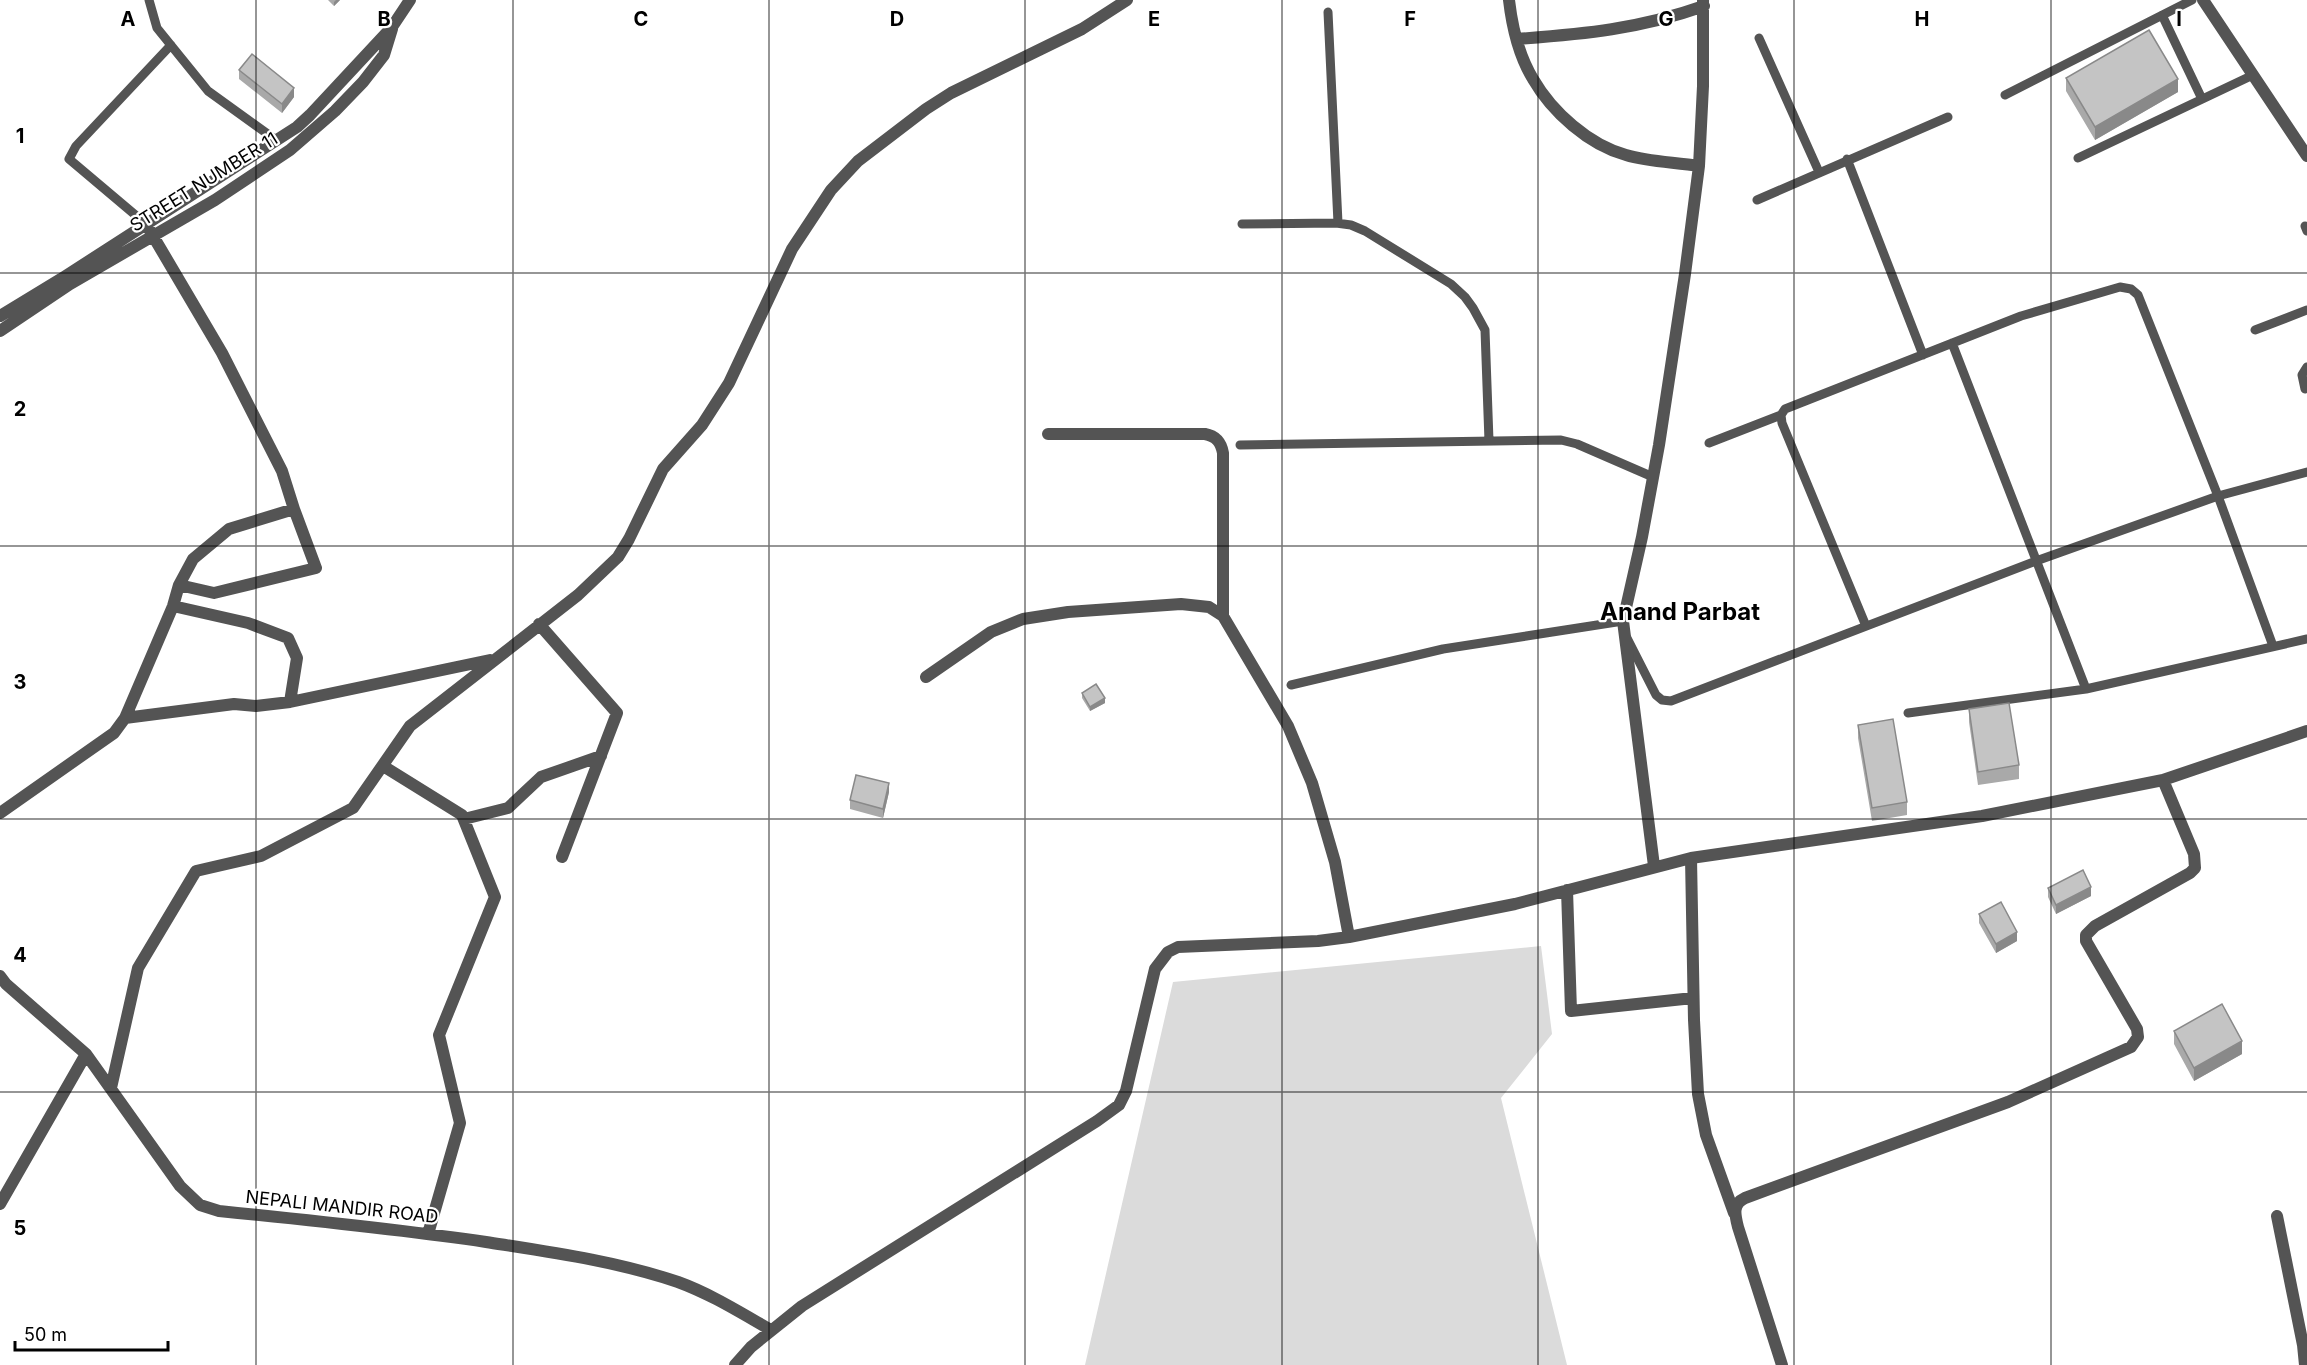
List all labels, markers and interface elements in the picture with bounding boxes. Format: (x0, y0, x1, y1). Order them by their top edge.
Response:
text: A (121, 7, 136, 31)
text: B (377, 7, 391, 31)
text: C (634, 7, 648, 31)
text: D (890, 7, 904, 31)
text: E (1148, 7, 1160, 31)
text: F (1404, 7, 1416, 31)
text: G (1658, 7, 1674, 31)
text: H (1915, 7, 1929, 31)
text: I (2176, 7, 2182, 31)
text: 1 (16, 124, 24, 148)
street label: STREET NUMBER 11 (126, 128, 281, 236)
text: 2 (14, 397, 26, 421)
district label: Anand Parbat (1600, 597, 1760, 626)
text: 3 (14, 670, 26, 694)
text: 4 (13, 943, 27, 967)
street label: NEPALI MANDIR ROAD (245, 1186, 440, 1227)
text: 5 (14, 1216, 26, 1240)
scale bar (15, 1314, 168, 1352)
text: 50 m (24, 1324, 67, 1345)

